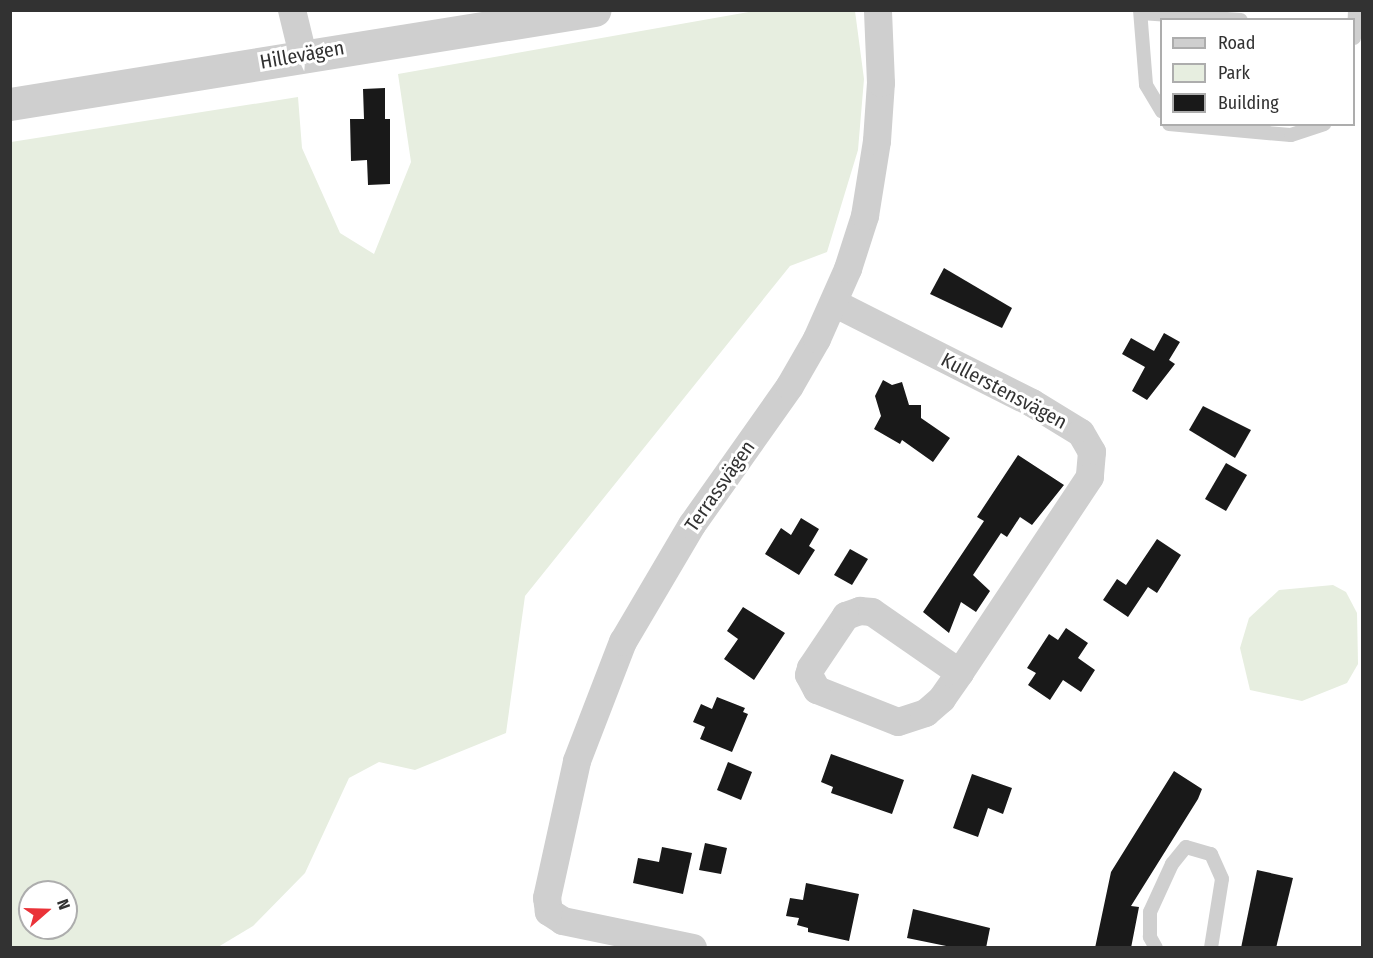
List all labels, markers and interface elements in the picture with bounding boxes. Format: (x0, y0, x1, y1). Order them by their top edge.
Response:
legend (1160, 18, 1355, 126)
text: Road (1218, 32, 1255, 54)
street label: Hillevägen (258, 36, 346, 74)
text: Park (1218, 62, 1250, 84)
text: Building (1218, 92, 1279, 114)
street label: Kullerstensvägen (937, 348, 1071, 434)
street label: Terrassvägen (680, 436, 760, 536)
north arrow (18, 880, 78, 940)
text: N (53, 897, 74, 912)

